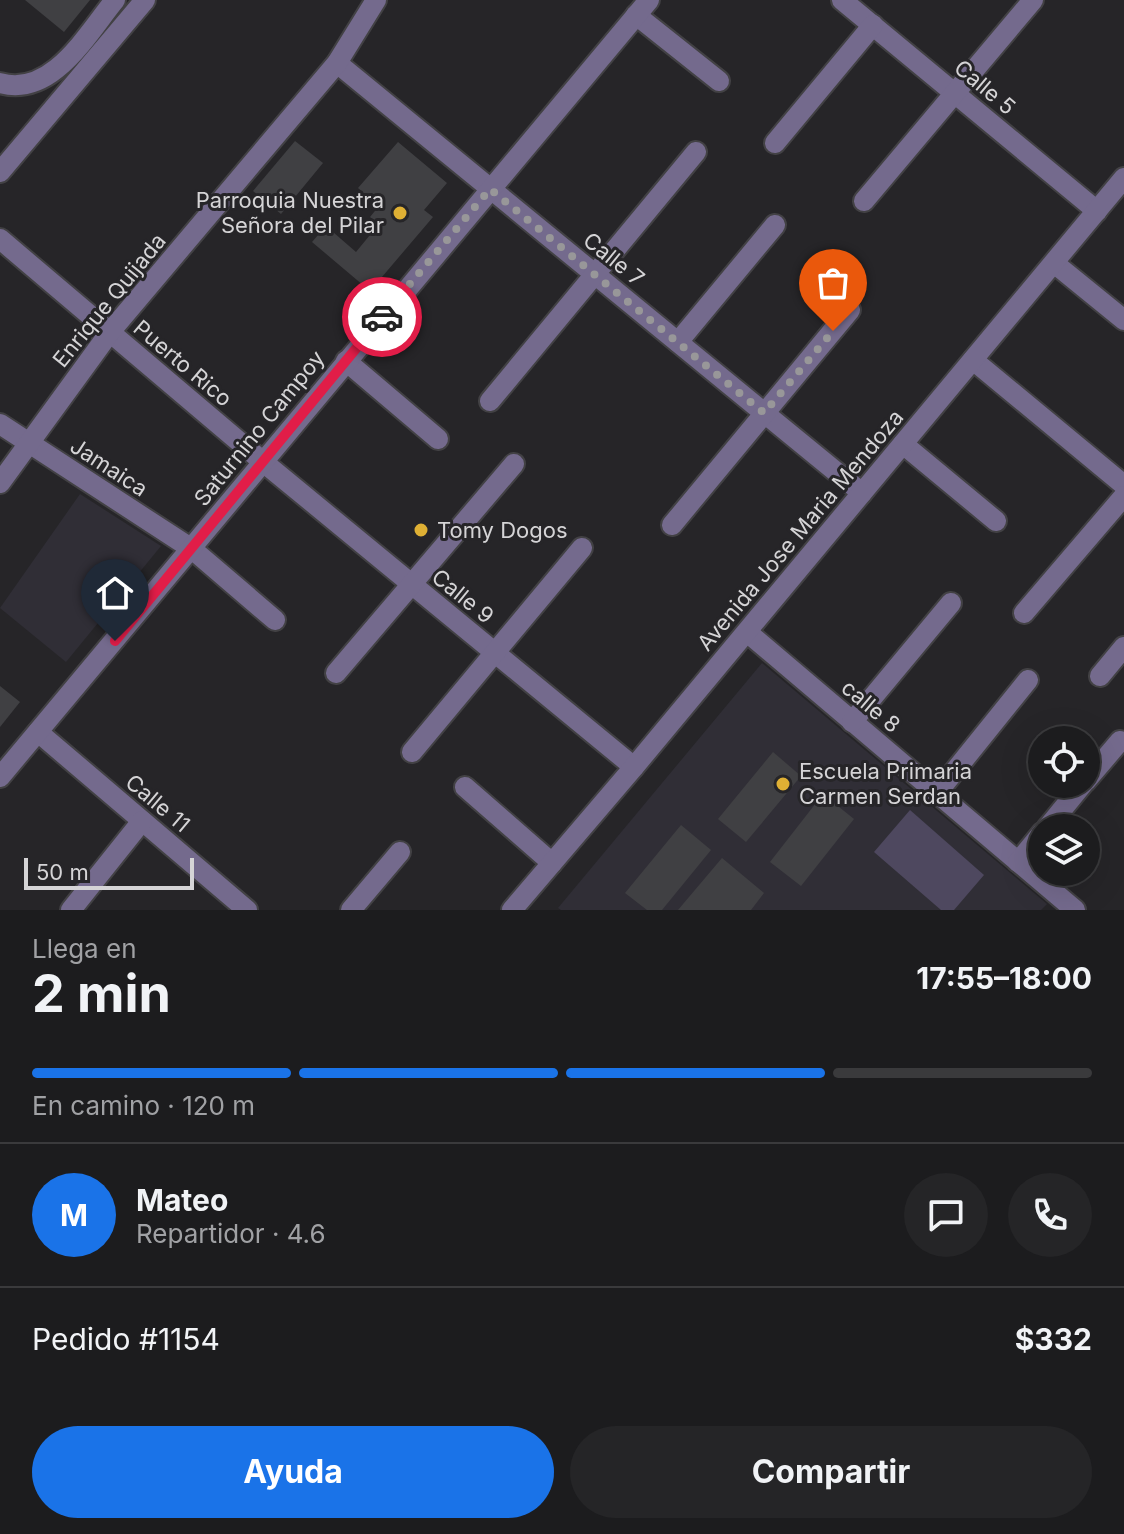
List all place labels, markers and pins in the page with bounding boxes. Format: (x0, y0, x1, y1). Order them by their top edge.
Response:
place label: Parroquia Nuestra Señora del Pilar (196, 187, 384, 238)
marker: Parroquia Nuestra Señora del Pilar (391, 204, 409, 222)
pin (799, 249, 867, 331)
place label: Tomy Dogos (437, 517, 568, 543)
marker: Tomy Dogos (412, 521, 430, 539)
pin (81, 559, 149, 641)
place label: Escuela Primaria Carmen Serdan (799, 758, 972, 809)
marker: Escuela Primaria Carmen Serdan (774, 775, 792, 793)

